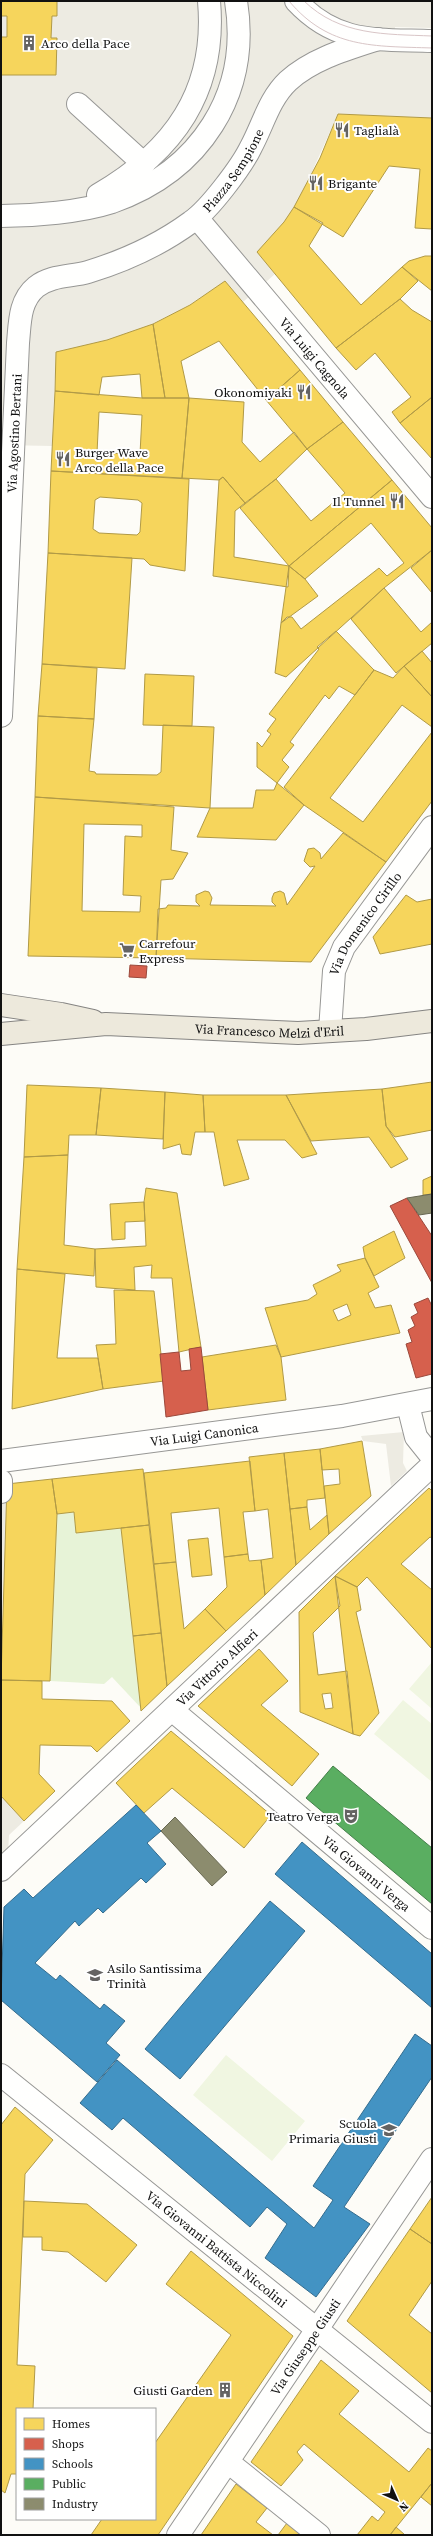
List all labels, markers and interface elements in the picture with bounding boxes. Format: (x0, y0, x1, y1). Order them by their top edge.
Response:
building icon: Arco della Pace (20, 34, 38, 52)
place label: Arco della Pace (41, 35, 130, 52)
restaurant icon: Taglialà (333, 121, 351, 139)
place label: Taglialà (354, 122, 400, 139)
street label: Piazza Sempione (199, 126, 268, 216)
restaurant icon: Brigante (307, 174, 325, 192)
place label: Brigante (328, 175, 378, 192)
street label: Via Luigi Cagnola (275, 314, 354, 403)
street label: Via Agostino Bertani (3, 373, 26, 493)
restaurant icon: Okonomiyaki (295, 383, 313, 401)
place label: Okonomiyaki (214, 384, 292, 401)
place label: Burger Wave Arco della Pace (75, 444, 164, 476)
restaurant icon: Burger Wave Arco della Pace (54, 450, 72, 468)
restaurant icon: Il Tunnel (388, 492, 406, 510)
place label: Il Tunnel (332, 493, 385, 510)
street label: Via Domenico Cirillo (325, 868, 405, 978)
place label: Carrefour Express (139, 935, 196, 967)
supermarket icon: Carrefour Express (118, 941, 136, 959)
street label: Via Francesco Melzi d'Eril (194, 1020, 345, 1042)
street label: Via Luigi Canonica (149, 1419, 260, 1450)
street label: Via Vittorio Alfieri (173, 1625, 261, 1710)
theatre icon: Teatro Verga (342, 1807, 360, 1825)
place label: Teatro Verga (267, 1808, 339, 1825)
street label: Via Giovanni Verga (319, 1832, 414, 1916)
place label: Asilo Santissima Trinità (107, 1960, 202, 1992)
school or university icon: Asilo Santissima Trinità (86, 1966, 104, 1984)
place label: Scuola Primaria Giusti (289, 2115, 377, 2147)
school or university icon: Scuola Primaria Giusti (380, 2121, 398, 2139)
street label: Via Giovanni Battista Niccolini (142, 2187, 291, 2311)
street label: Via Giuseppe Giusti (267, 2295, 344, 2399)
building icon: Giusti Garden (216, 2381, 234, 2399)
place label: Giusti Garden (133, 2382, 213, 2399)
legend (16, 2408, 156, 2520)
text: Homes (52, 2416, 90, 2432)
text: Shops (52, 2436, 84, 2452)
text: Schools (52, 2456, 93, 2472)
text: Public (52, 2476, 86, 2492)
north arrow (377, 2480, 417, 2520)
text: Industry (52, 2496, 99, 2512)
text: N (396, 2499, 412, 2515)

